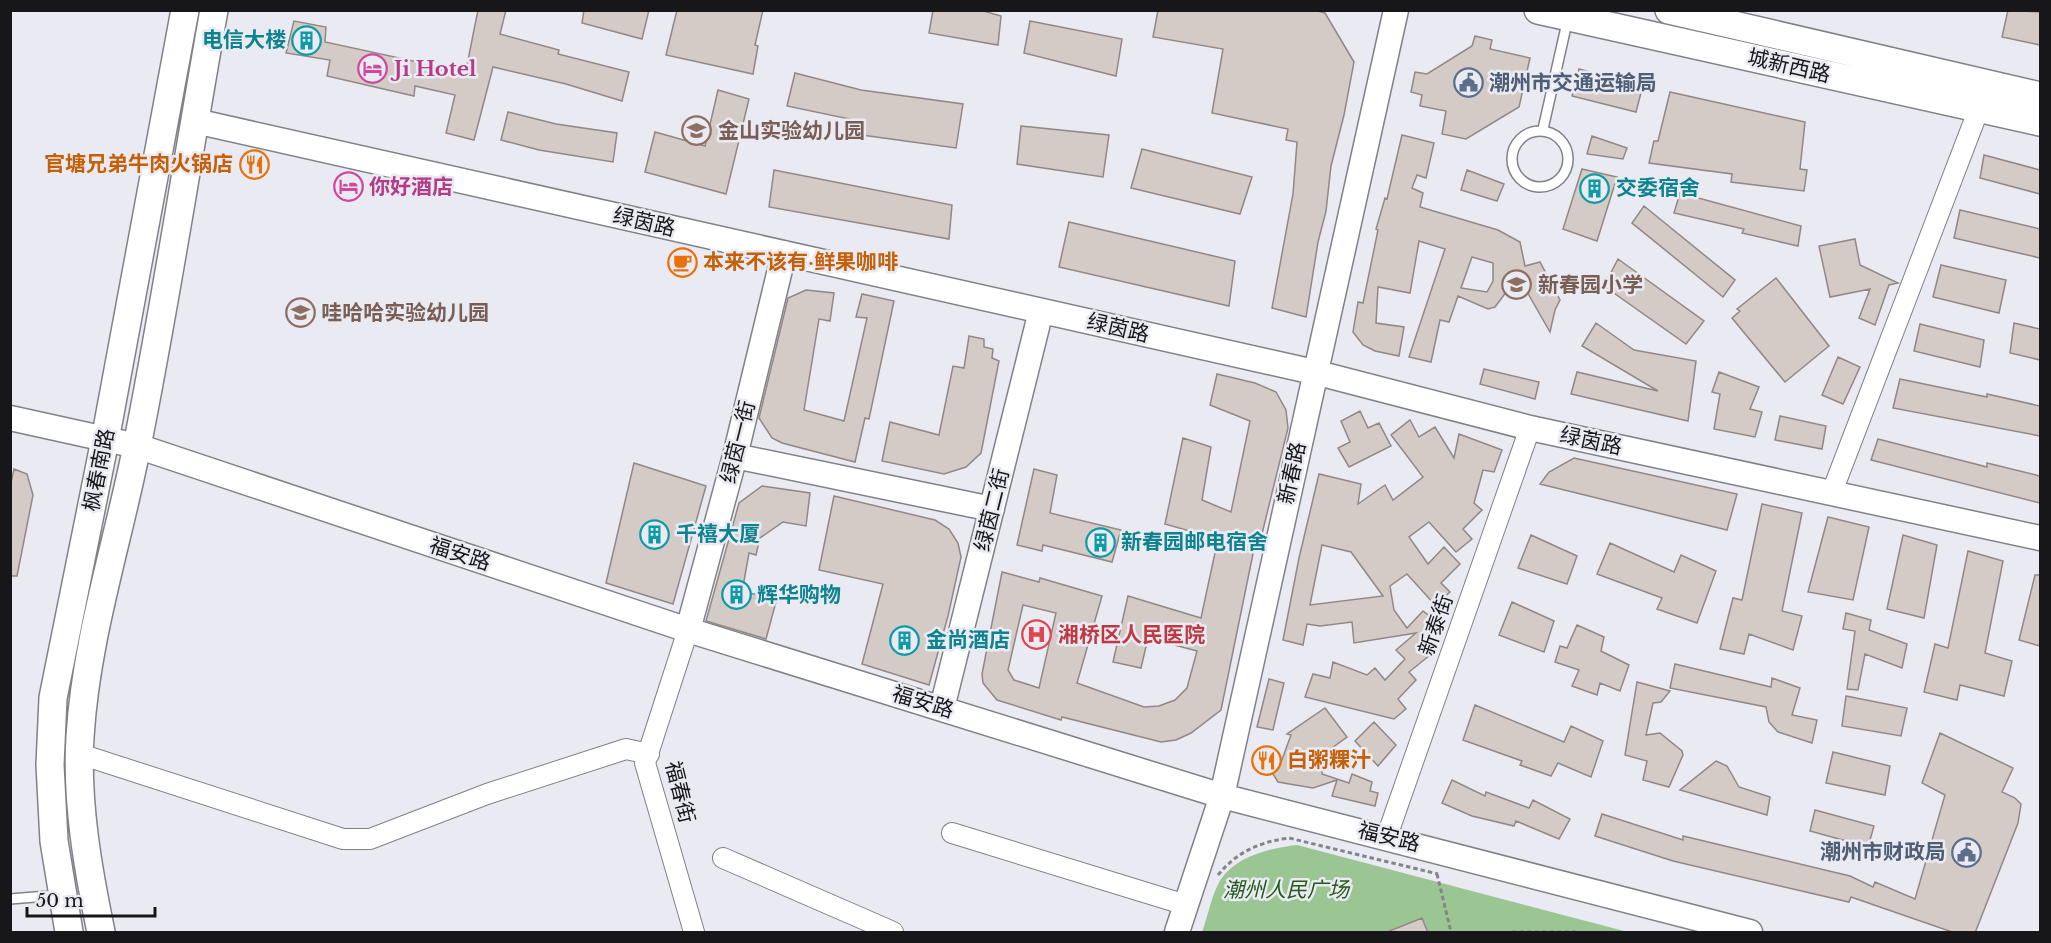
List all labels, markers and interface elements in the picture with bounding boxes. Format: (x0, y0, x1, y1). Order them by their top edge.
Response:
building icon: 电信大楼 (291, 24, 323, 56)
place label: 电信大楼 (202, 27, 286, 53)
street label: 城新西路 (1745, 44, 1833, 88)
hotel icon: Ji Hotel (357, 53, 389, 85)
place label: Ji Hotel (390, 56, 477, 82)
public building icon: 潮州市交通运输局 (1452, 67, 1484, 99)
place label: 潮州市交通运输局 (1489, 70, 1657, 96)
school or university icon: 金山实验幼儿园 (681, 115, 713, 147)
place label: 金山实验幼儿园 (718, 118, 865, 144)
restaurant icon: 官塘兄弟牛肉火锅店 (238, 148, 270, 180)
place label: 官塘兄弟牛肉火锅店 (44, 151, 233, 177)
hotel icon: 你好酒店 (332, 171, 364, 203)
building icon: 交委宿舍 (1579, 172, 1611, 204)
place label: 你好酒店 (369, 174, 453, 200)
place label: 交委宿舍 (1616, 175, 1700, 201)
street label: 绿茵路 (610, 202, 678, 242)
cafe icon: 本来不该有·鲜果咖啡 (666, 246, 698, 278)
place label: 本来不该有·鲜果咖啡 (703, 249, 898, 275)
school or university icon: 新春园小学 (1501, 269, 1533, 301)
place label: 新春园小学 (1538, 272, 1643, 298)
school or university icon: 哇哈哈实验幼儿园 (284, 297, 316, 329)
place label: 哇哈哈实验幼儿园 (321, 300, 489, 326)
street label: 绿茵路 (1084, 308, 1152, 348)
street label: 绿茵一街 (715, 398, 761, 486)
street label: 绿茵路 (1557, 422, 1625, 460)
street label: 枫春南路 (78, 426, 120, 514)
street label: 新春路 (1273, 439, 1311, 507)
street label: 绿茵二街 (969, 466, 1015, 554)
building icon: 千禧大厦 (639, 518, 671, 550)
place label: 千禧大厦 (676, 521, 760, 547)
building icon: 新春园邮电宿舍 (1084, 526, 1116, 558)
place label: 新春园邮电宿舍 (1121, 529, 1268, 555)
street label: 福安路 (426, 532, 494, 576)
building icon: 辉华购物 (720, 579, 752, 611)
place label: 辉华购物 (757, 582, 841, 608)
street label: 新泰街 (1413, 591, 1459, 659)
hospital icon: 湘桥区人民医院 (1021, 619, 1053, 651)
place label: 湘桥区人民医院 (1058, 622, 1205, 648)
building icon: 金尚酒店 (889, 624, 921, 656)
place label: 金尚酒店 (926, 627, 1010, 653)
street label: 福安路 (889, 680, 957, 724)
restaurant icon: 白粥粿汁 (1250, 744, 1282, 776)
place label: 白粥粿汁 (1287, 747, 1371, 773)
street label: 福春街 (660, 758, 700, 826)
street label: 福安路 (1355, 817, 1423, 857)
public building icon: 潮州市财政局 (1951, 836, 1983, 868)
place label: 潮州市财政局 (1820, 839, 1946, 865)
park label: 潮州人民广场 (1223, 877, 1351, 903)
scale bar (27, 880, 154, 918)
text: 50 m (36, 890, 84, 912)

